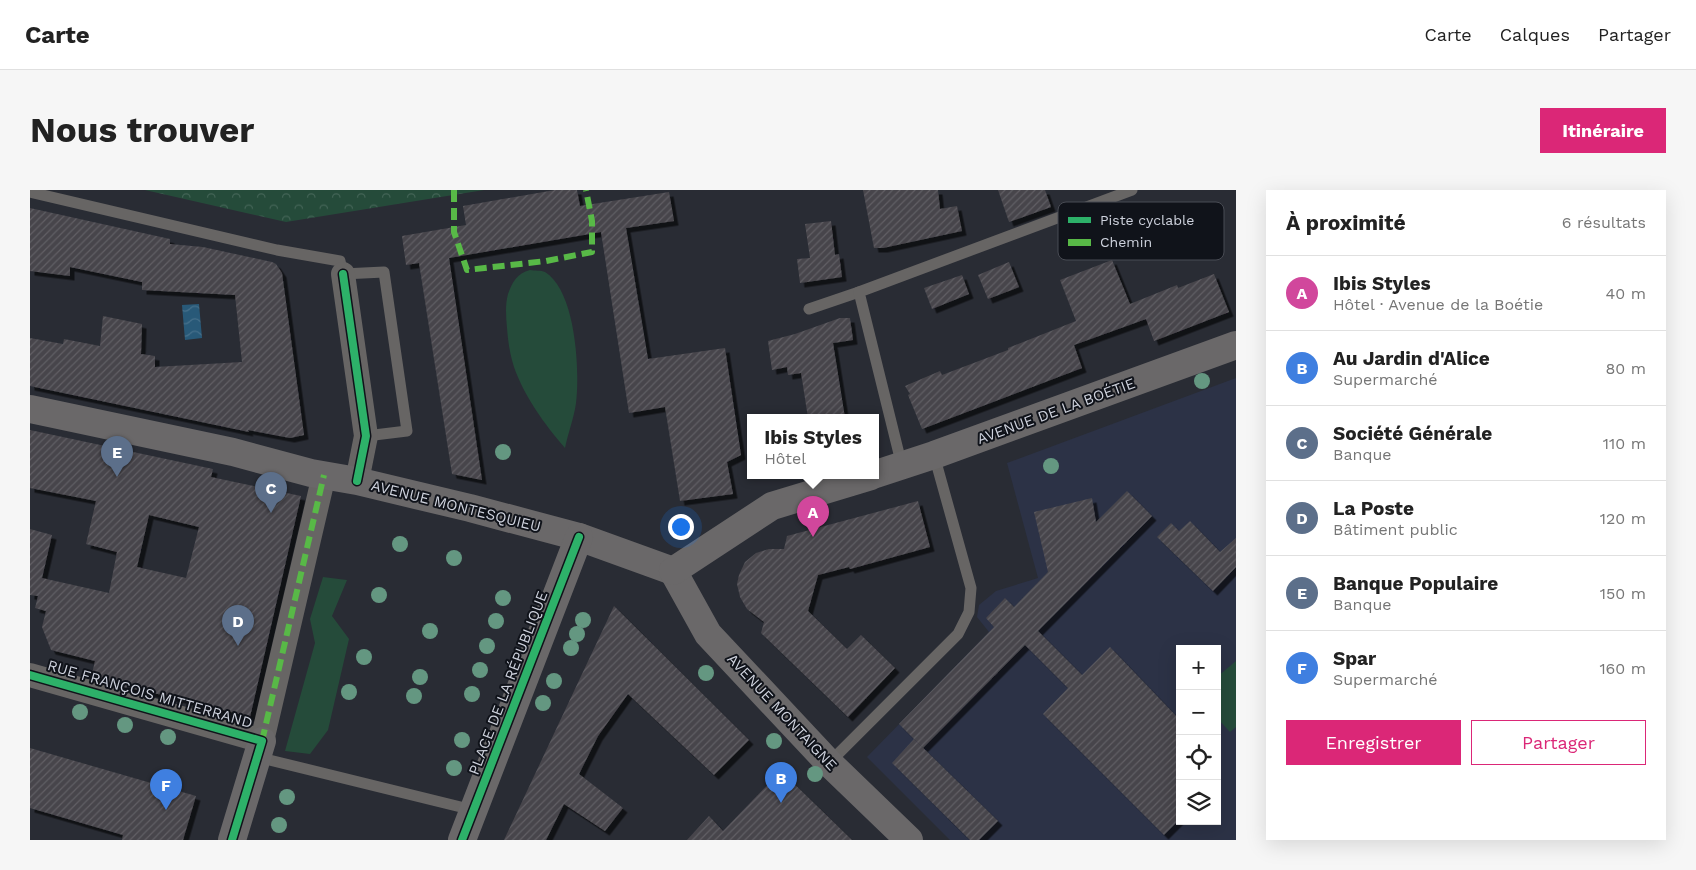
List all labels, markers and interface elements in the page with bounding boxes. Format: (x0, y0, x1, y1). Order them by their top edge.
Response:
text: Carte (25, 21, 90, 49)
text: Carte (1424, 24, 1472, 45)
text: Calques (1500, 24, 1570, 45)
text: Partager (1598, 24, 1671, 45)
button: Itinéraire (1540, 108, 1666, 153)
text: Nous trouver (30, 109, 254, 151)
legend (1058, 202, 1224, 260)
text: À proximité (1286, 210, 1406, 235)
text: Piste cyclable (1100, 212, 1194, 228)
text: 6 résultats (1562, 213, 1646, 232)
text: Chemin (1100, 234, 1152, 250)
text: Ibis Styles (1333, 272, 1431, 295)
text: A (1297, 284, 1307, 303)
text: 40 m (1606, 284, 1646, 303)
text: Hôtel · Avenue de la Boétie (1333, 295, 1543, 314)
text: Au Jardin d'Alice (1333, 347, 1490, 370)
text: B (1297, 359, 1307, 378)
text: 80 m (1605, 359, 1646, 378)
text: Supermarché (1333, 370, 1438, 389)
street label: AVENUE DE LA BOÉTIE (974, 374, 1138, 448)
popup (747, 414, 879, 479)
text: Société Générale (1333, 422, 1492, 445)
text: Ibis Styles (764, 426, 862, 449)
text: C (1297, 434, 1307, 453)
text: 110 m (1603, 434, 1646, 453)
pin: E (101, 436, 133, 477)
text: Banque (1333, 445, 1392, 464)
text: Hôtel (764, 449, 806, 468)
pin: C (255, 472, 287, 513)
street label: AVENUE MONTESQUIEU (369, 476, 543, 536)
pin: A (797, 496, 829, 537)
text: La Poste (1333, 497, 1414, 520)
text: D (1296, 509, 1308, 528)
text: 120 m (1600, 509, 1646, 528)
your location (668, 514, 694, 540)
text: Bâtiment public (1333, 520, 1458, 539)
text: Banque Populaire (1333, 572, 1498, 595)
text: E (1297, 584, 1307, 603)
text: 150 m (1600, 584, 1646, 603)
street label: PLACE DE LA RÉPUBLIQUE (465, 589, 551, 777)
text: Banque (1333, 595, 1392, 614)
pin: D (222, 605, 254, 646)
map controls (1176, 645, 1221, 825)
button: + (1176, 645, 1221, 690)
text: Spar (1333, 647, 1376, 670)
street label: AVENUE MONTAIGNE (723, 650, 841, 774)
street label: RUE FRANÇOIS MITTERRAND (45, 656, 255, 732)
text: F (1297, 659, 1307, 678)
text: 160 m (1599, 659, 1646, 678)
text: Supermarché (1333, 670, 1438, 689)
button: − (1176, 690, 1221, 735)
button: Enregistrer (1286, 720, 1461, 765)
button: Partager (1471, 720, 1646, 765)
button: locate (1176, 735, 1221, 780)
pin: B (765, 762, 797, 803)
pin: F (150, 769, 182, 810)
button: layers (1176, 780, 1221, 825)

